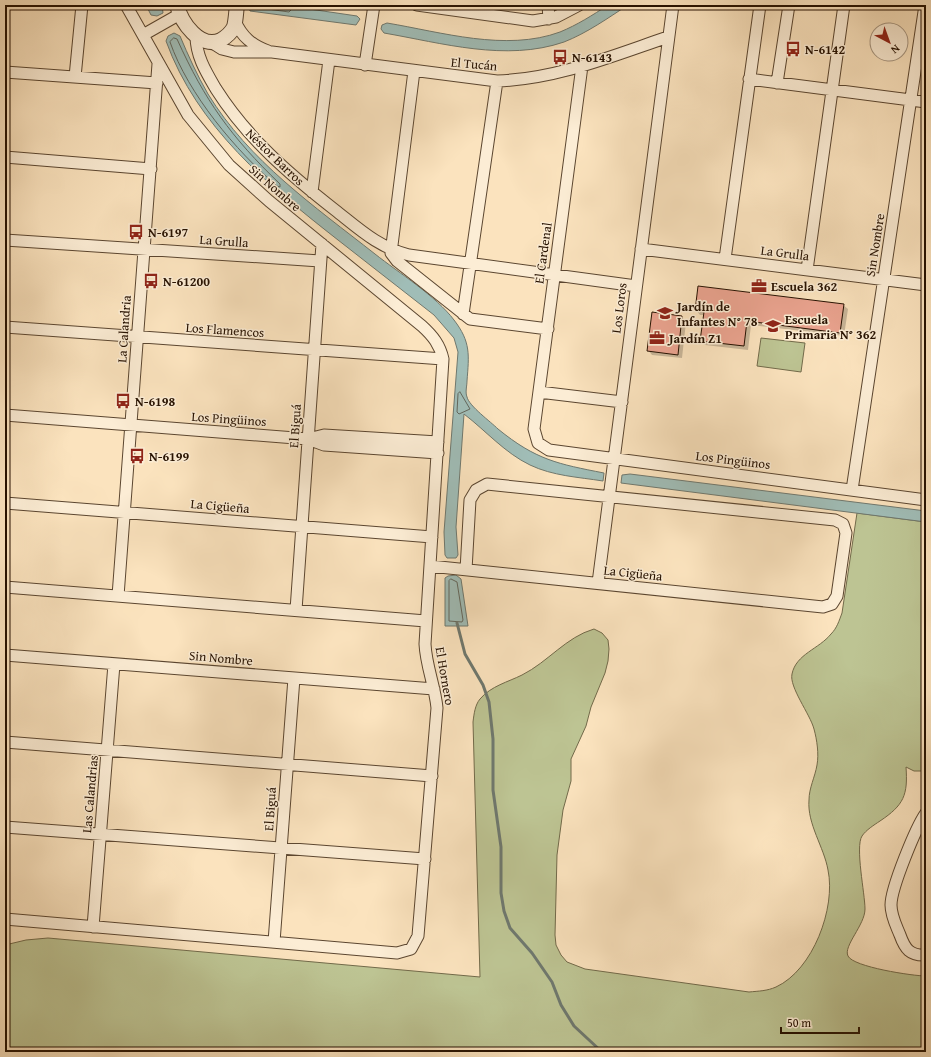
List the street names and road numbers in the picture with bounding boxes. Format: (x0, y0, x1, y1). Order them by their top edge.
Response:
street label: El Tucán (450, 53, 499, 76)
street label: Néstor Barros (241, 124, 309, 190)
street label: Sin Nombre (245, 160, 305, 216)
street label: Sin Nombre (861, 212, 889, 278)
street label: El Cardenal (529, 221, 557, 285)
street label: La Grulla (199, 230, 250, 252)
street label: La Grulla (760, 241, 811, 266)
street label: Los Loros (606, 282, 632, 334)
street label: La Calandria (112, 294, 136, 363)
street label: Los Flamencos (185, 318, 265, 342)
street label: El Biguá (284, 403, 306, 448)
street label: Los Pingüinos (191, 407, 267, 431)
street label: Los Pingüinos (695, 446, 771, 474)
street label: La Cigüeña (190, 494, 251, 518)
street label: La Cigüeña (603, 560, 664, 586)
street label: El Hornero (431, 645, 460, 707)
street label: Sin Nombre (188, 646, 254, 670)
street label: Las Calandrias (77, 754, 103, 834)
street label: El Biguá (259, 786, 281, 831)

